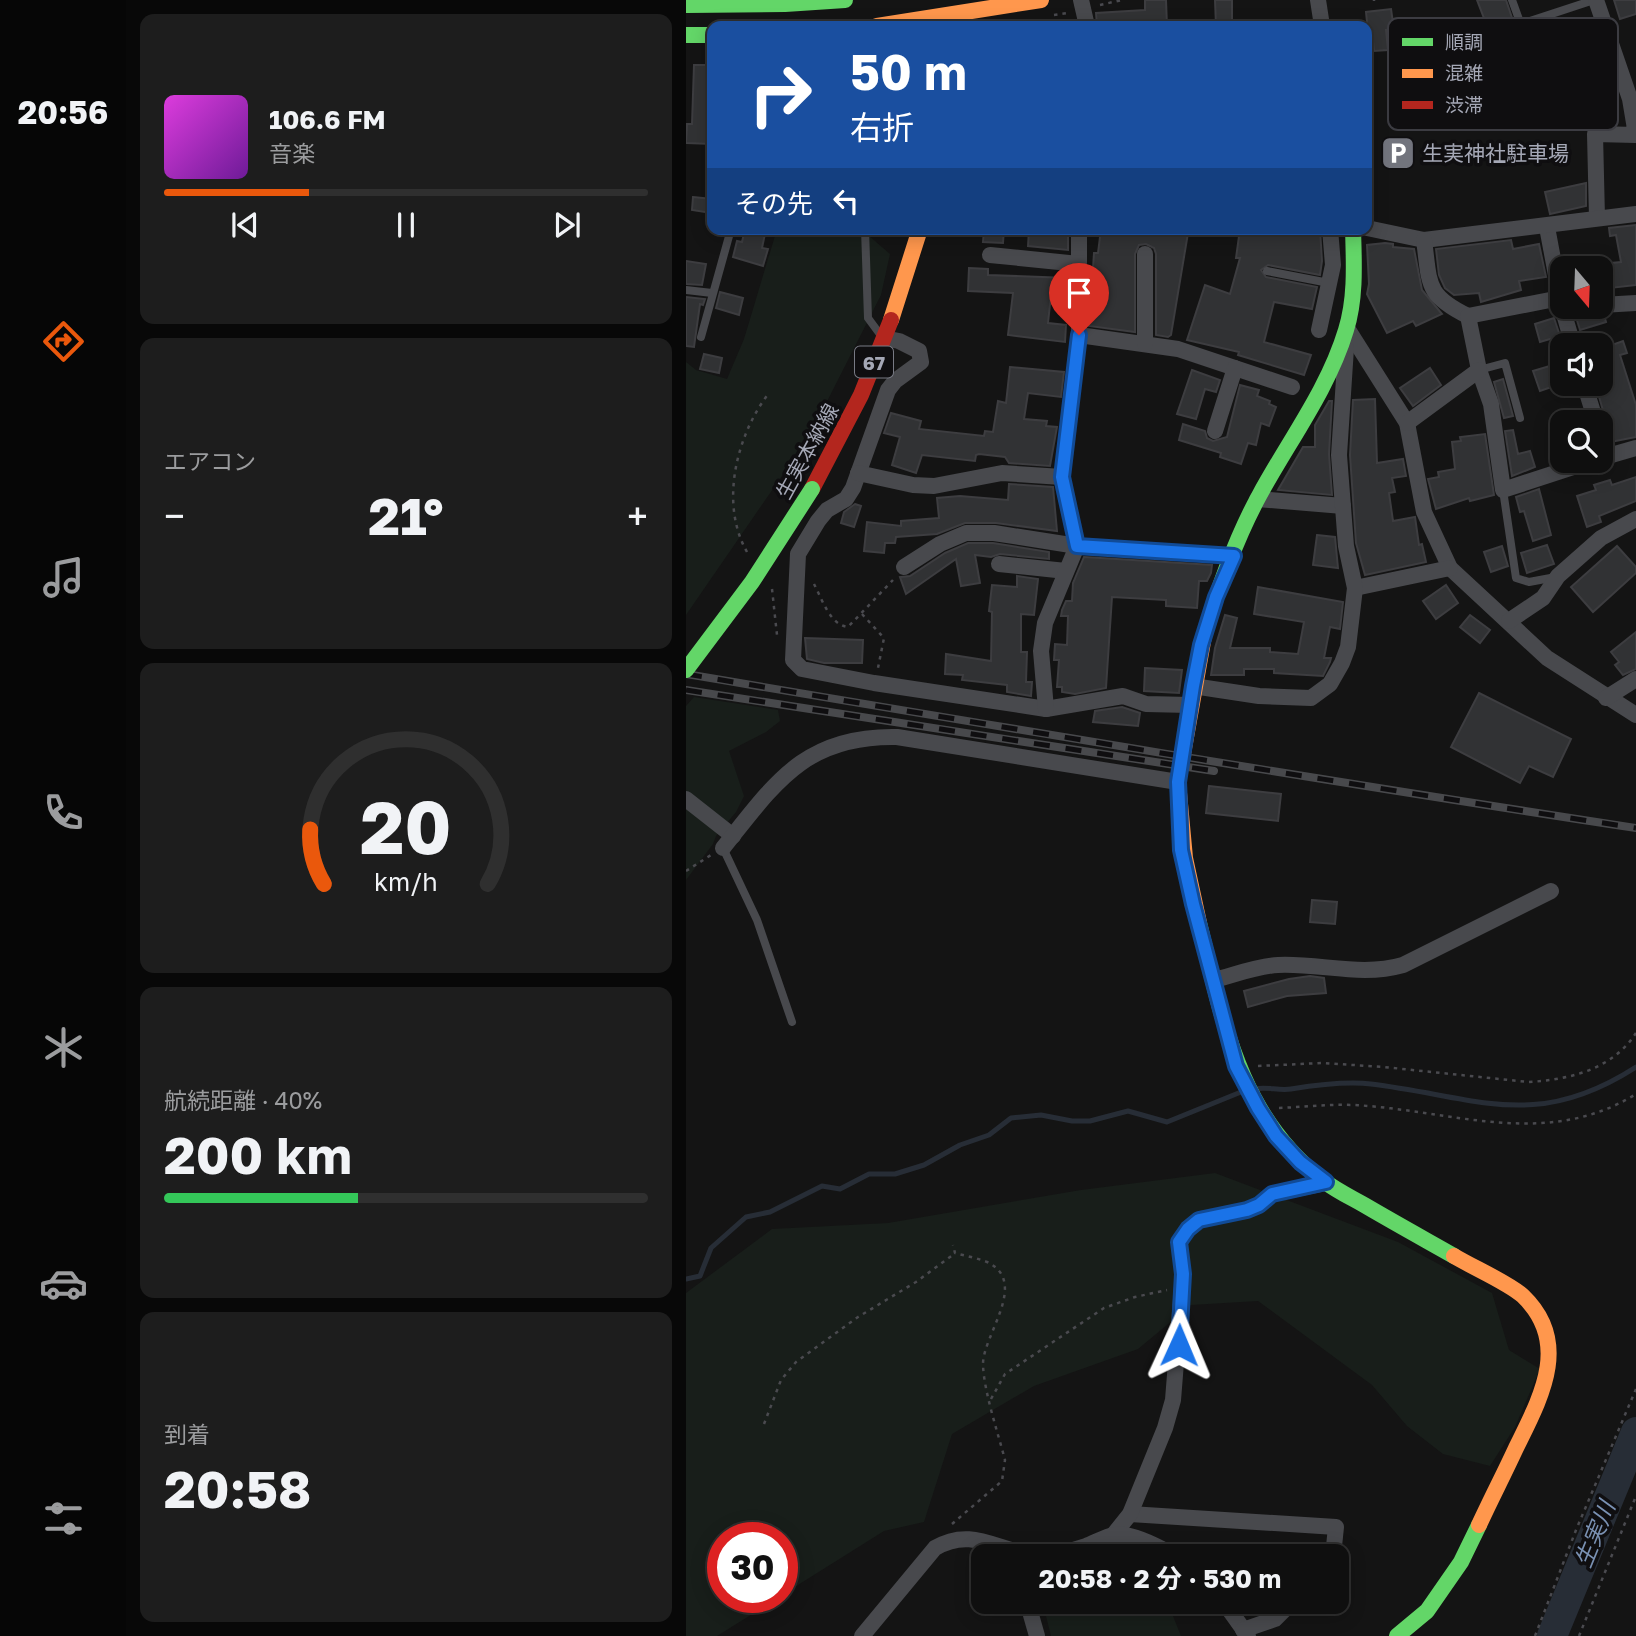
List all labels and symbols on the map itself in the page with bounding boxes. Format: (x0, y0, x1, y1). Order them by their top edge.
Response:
legend (1388, 18, 1618, 130)
text: 順調 (1445, 30, 1483, 53)
text: 混雑 (1445, 61, 1483, 84)
text: 渋滞 (1445, 93, 1483, 116)
parking icon: 生実神社駐車場 (1379, 134, 1417, 172)
place label: 生実神社駐車場 (1422, 140, 1569, 166)
north arrow (1550, 256, 1614, 318)
pin (1049, 263, 1109, 335)
road number: 67 (855, 346, 893, 378)
street label: 生実本納線 (770, 399, 844, 503)
position arrow (1142, 1308, 1216, 1382)
water label: 生実川 (1568, 1494, 1621, 1571)
speed limit sign: 30 (707, 1522, 798, 1613)

